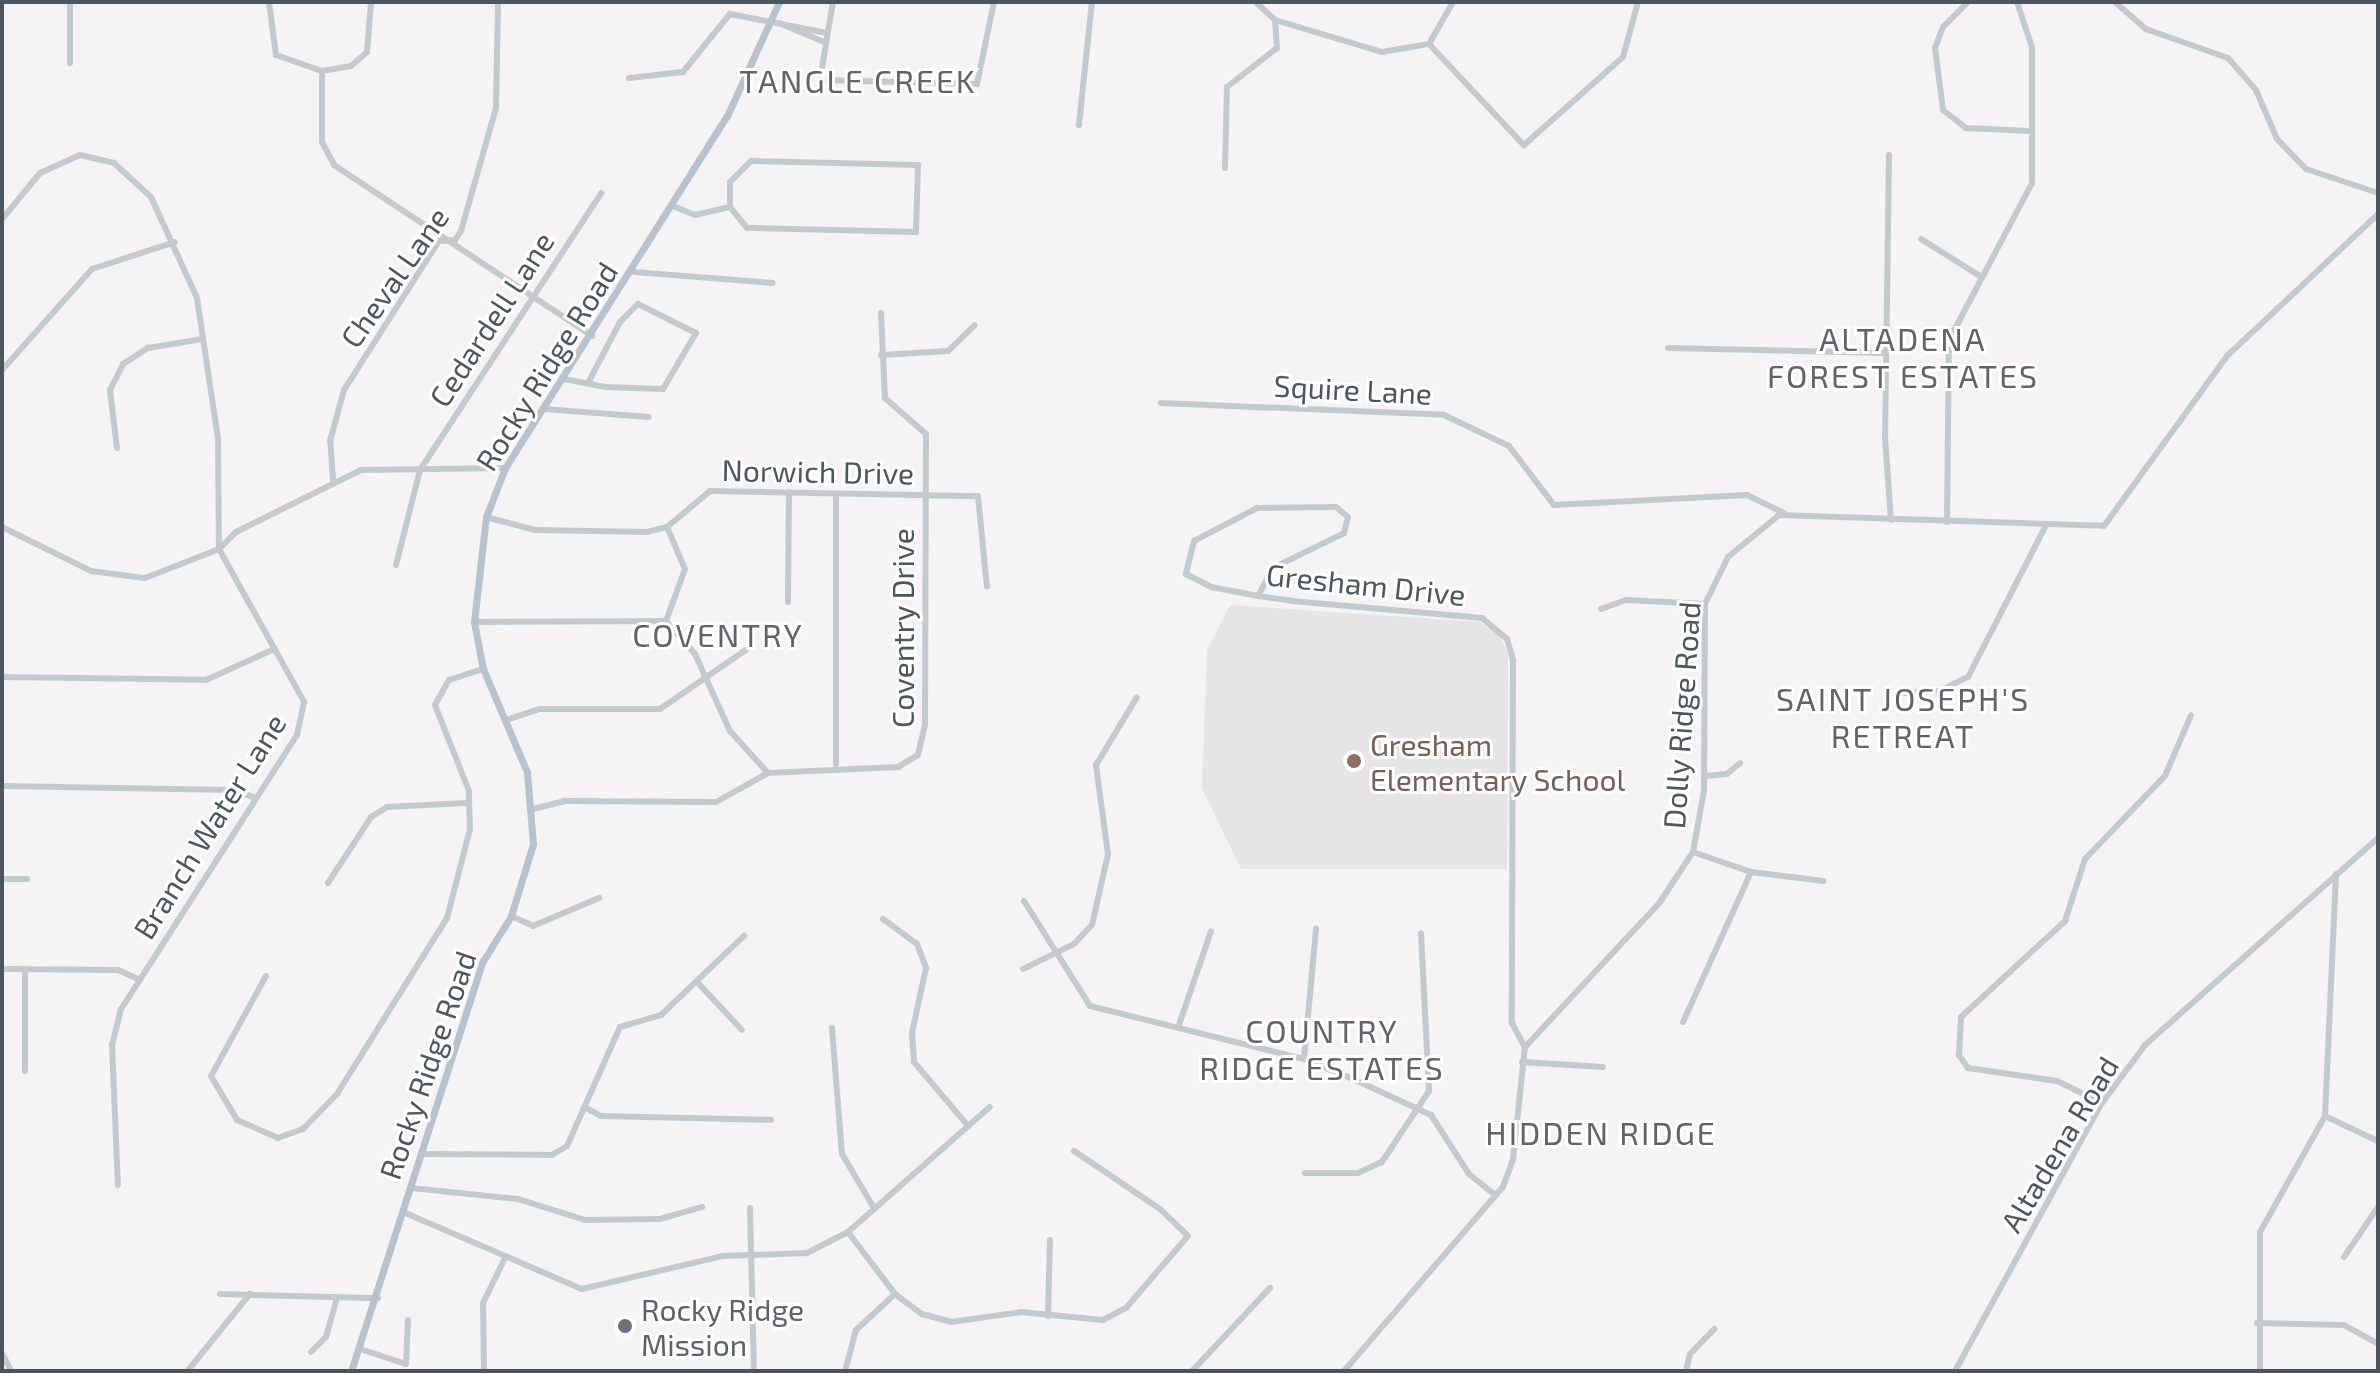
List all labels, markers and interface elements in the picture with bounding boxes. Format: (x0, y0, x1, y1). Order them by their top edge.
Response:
district label: TANGLE CREEK (739, 61, 977, 99)
street label: Cheval Lane (332, 200, 456, 354)
street label: Cedardell Lane (421, 225, 561, 413)
street label: Rocky Ridge Road (467, 255, 625, 477)
district label: ALTADENA FOREST ESTATES (1767, 320, 2039, 395)
street label: Squire Lane (1273, 367, 1433, 411)
street label: Norwich Drive (722, 451, 914, 491)
street label: Coventry Drive (884, 528, 920, 728)
street label: Gresham Drive (1265, 556, 1467, 612)
street label: Dolly Ridge Road (1655, 600, 1707, 830)
district label: COVENTRY (632, 615, 804, 653)
district label: SAINT JOSEPH'S RETREAT (1775, 680, 2031, 755)
street label: Branch Water Lane (125, 706, 293, 946)
place label: Gresham Elementary School (1370, 726, 1626, 796)
marker: Gresham Elementary School (1345, 752, 1363, 770)
street label: Rocky Ridge Road (371, 946, 483, 1184)
district label: COUNTRY RIDGE ESTATES (1199, 1012, 1445, 1087)
street label: Altadena Road (1993, 1050, 2125, 1238)
district label: HIDDEN RIDGE (1485, 1113, 1717, 1151)
place label: Rocky Ridge Mission (641, 1291, 805, 1362)
marker: Rocky Ridge Mission (616, 1317, 634, 1335)

